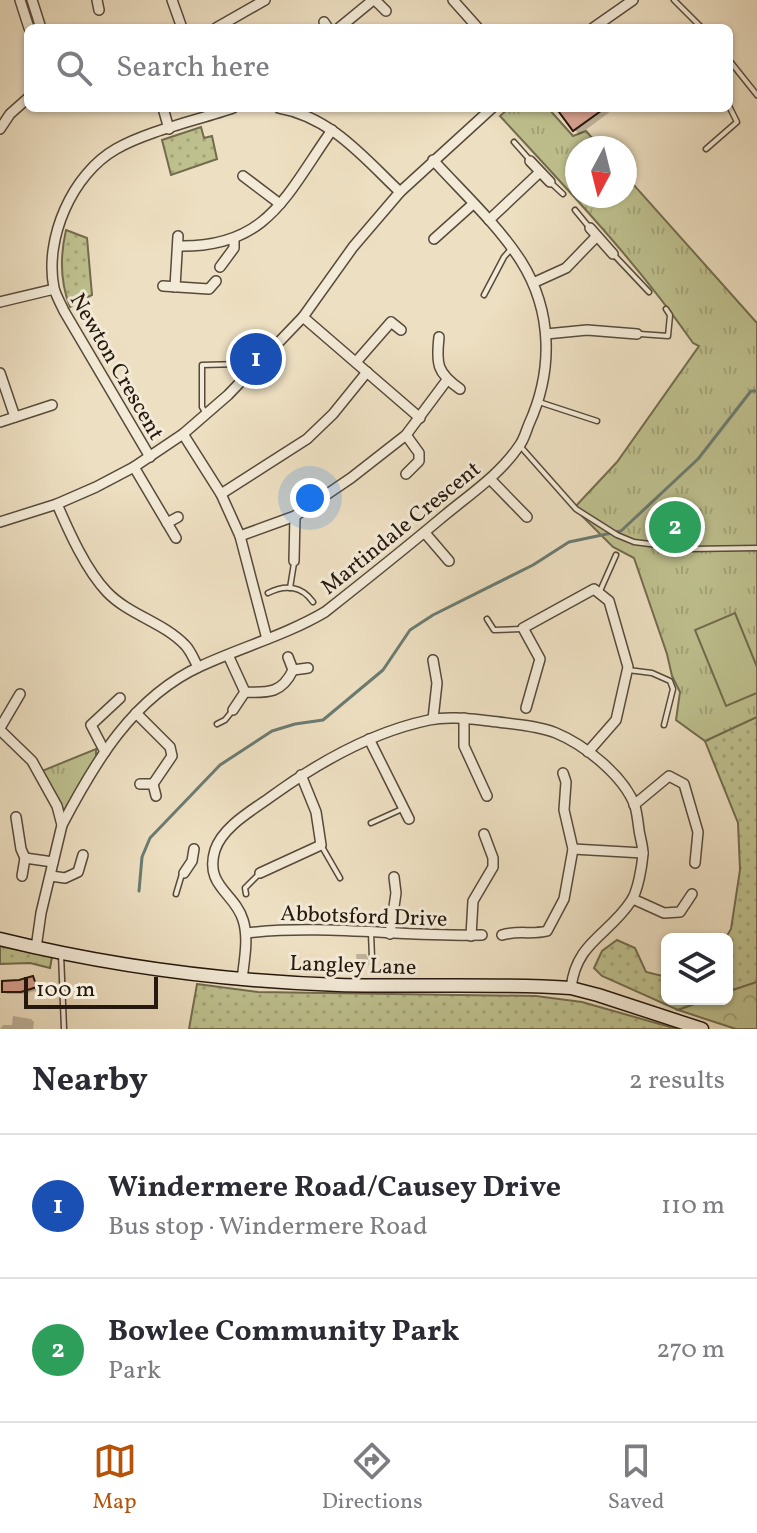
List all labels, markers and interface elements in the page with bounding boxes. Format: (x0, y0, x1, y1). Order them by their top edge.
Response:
search box (24, 24, 733, 112)
icon: search (52, 46, 96, 90)
text: Search here (116, 47, 270, 89)
north arrow (565, 136, 637, 208)
street label: Newton Crescent (61, 288, 171, 447)
pin: 1 (230, 329, 282, 389)
street label: Martindale Crescent (315, 455, 488, 603)
your location (290, 478, 330, 518)
pin: 2 (649, 497, 701, 557)
street label: Abbotsford Drive (280, 899, 448, 936)
map controls (661, 933, 733, 1005)
button: layers (661, 933, 733, 1005)
street label: Langley Lane (289, 949, 417, 984)
scale bar (24, 973, 158, 1009)
text: 100 m (36, 975, 95, 1006)
text: Nearby (32, 1058, 148, 1105)
text: 2 results (629, 1063, 725, 1099)
text: Windermere Road/Causey Drive (108, 1167, 561, 1209)
text: 1 (53, 1188, 63, 1224)
text: 110 m (661, 1188, 725, 1224)
text: Bus stop · Windermere Road (108, 1209, 428, 1245)
text: Bowlee Community Park (108, 1311, 459, 1353)
text: 2 (51, 1332, 65, 1368)
text: 270 m (656, 1332, 725, 1368)
text: Park (108, 1353, 161, 1389)
tab: Map (93, 1439, 137, 1518)
tab: Directions (322, 1439, 423, 1518)
tab: Saved (608, 1439, 664, 1518)

